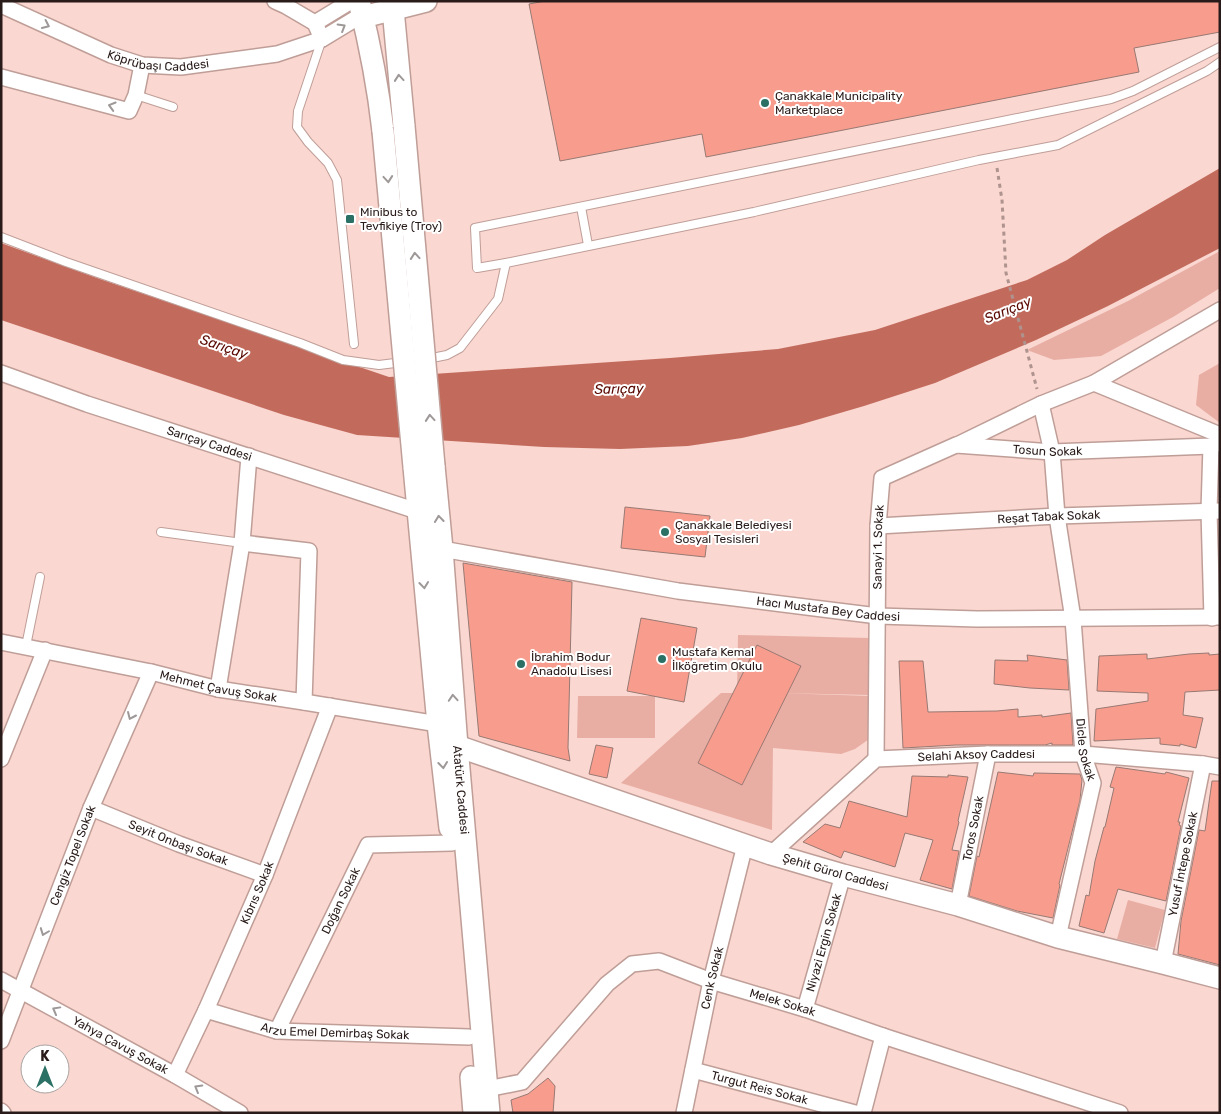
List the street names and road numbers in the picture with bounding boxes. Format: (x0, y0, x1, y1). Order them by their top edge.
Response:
street label: Köprübaşı Caddesi (106, 47, 210, 74)
street label: Sarıçay Caddesi (165, 423, 254, 464)
street label: Tosun Sokak (1012, 442, 1083, 459)
street label: Sanayi 1. Sokak (870, 503, 887, 589)
street label: Reşat Tabak Sokak (997, 508, 1101, 526)
street label: Hacı Mustafa Bey Caddesi (756, 594, 900, 624)
street label: Mehmet Çavuş Sokak (158, 668, 279, 705)
street label: Dicle Sokak (1073, 718, 1099, 783)
street label: Atatürk Caddesi (450, 745, 472, 835)
street label: Selahi Aksoy Caddesi (917, 747, 1035, 764)
street label: Toros Sokak (960, 794, 987, 862)
street label: Cengiz Topel Sokak (47, 802, 99, 908)
street label: Yusuf İntepe Sokak (1166, 809, 1200, 918)
street label: Seyit Onbaşı Sokak (126, 817, 231, 868)
street label: Şehit Gürol Caddesi (781, 851, 890, 894)
street label: Kıbrıs Sokak (237, 858, 277, 926)
street label: Doğan Sokak (319, 864, 363, 936)
street label: Niyazi Ergin Sokak (803, 891, 845, 993)
street label: Cenk Sokak (698, 944, 727, 1011)
street label: Melek Sokak (748, 986, 818, 1019)
street label: Yahya Çavuş Sokak (70, 1013, 171, 1077)
street label: Arzu Emel Demirbaş Sokak (259, 1020, 410, 1042)
street label: Turgut Reis Sokak (710, 1068, 810, 1107)

